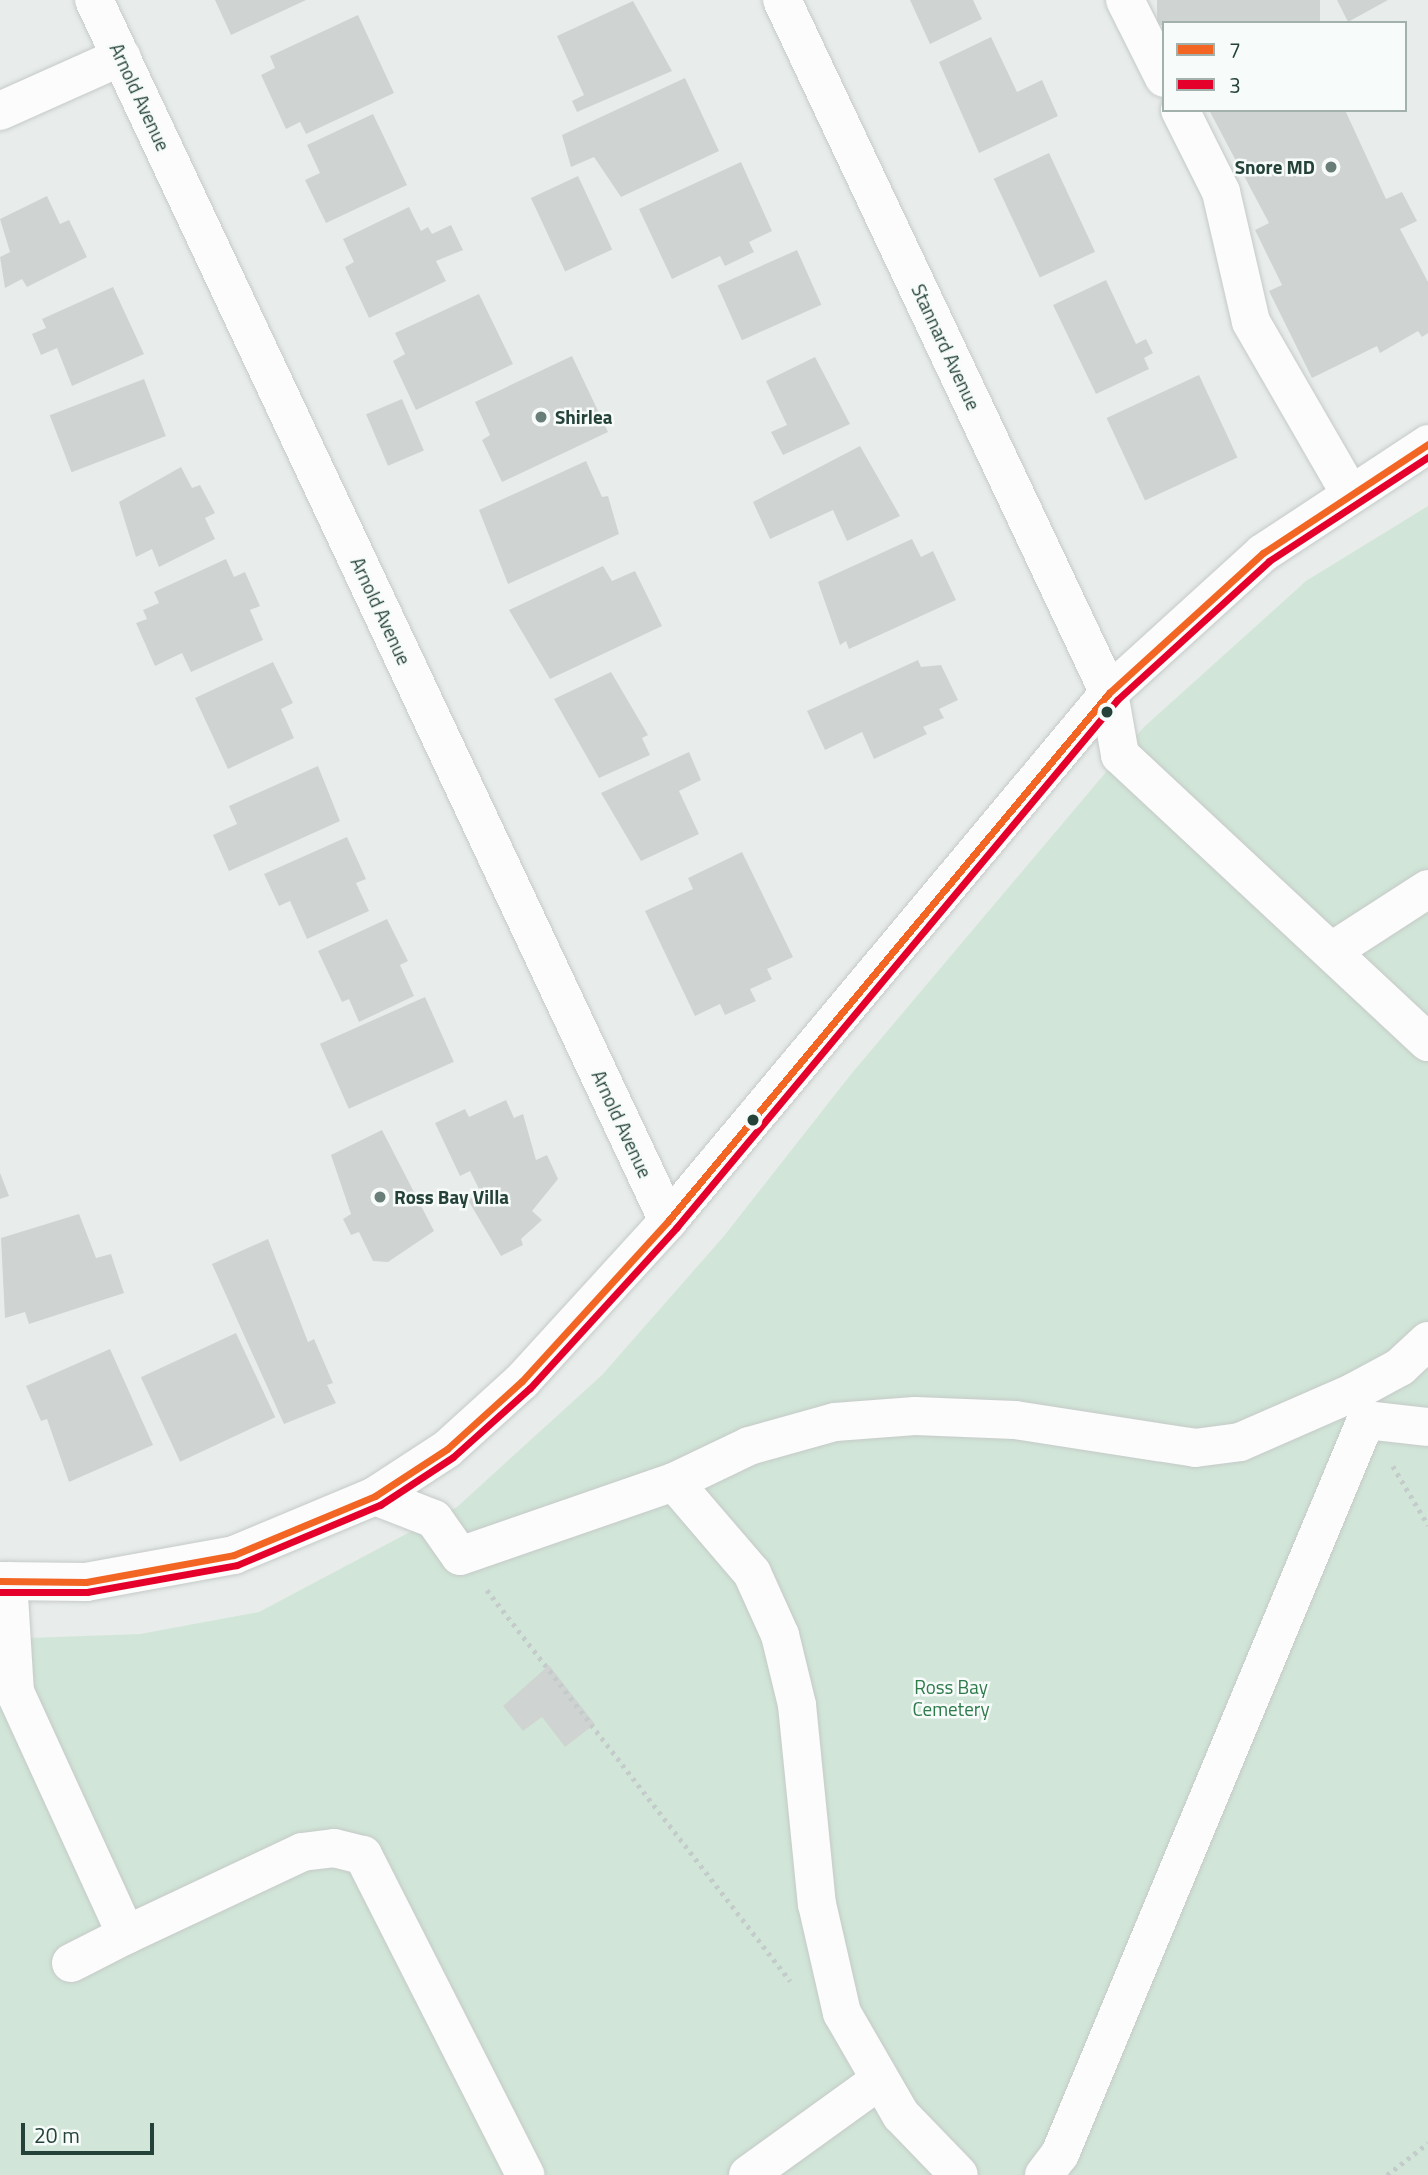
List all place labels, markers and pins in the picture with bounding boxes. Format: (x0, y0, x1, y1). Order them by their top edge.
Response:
place label: Snore MD (1235, 156, 1315, 178)
marker: Snore MD (1321, 157, 1341, 177)
place label: Shirlea (555, 406, 612, 428)
marker: Shirlea (533, 409, 549, 425)
unlabelled marker (1100, 705, 1114, 719)
unlabelled marker (746, 1113, 760, 1127)
place label: Ross Bay Villa (394, 1186, 509, 1208)
marker: Ross Bay Villa (372, 1189, 388, 1205)

